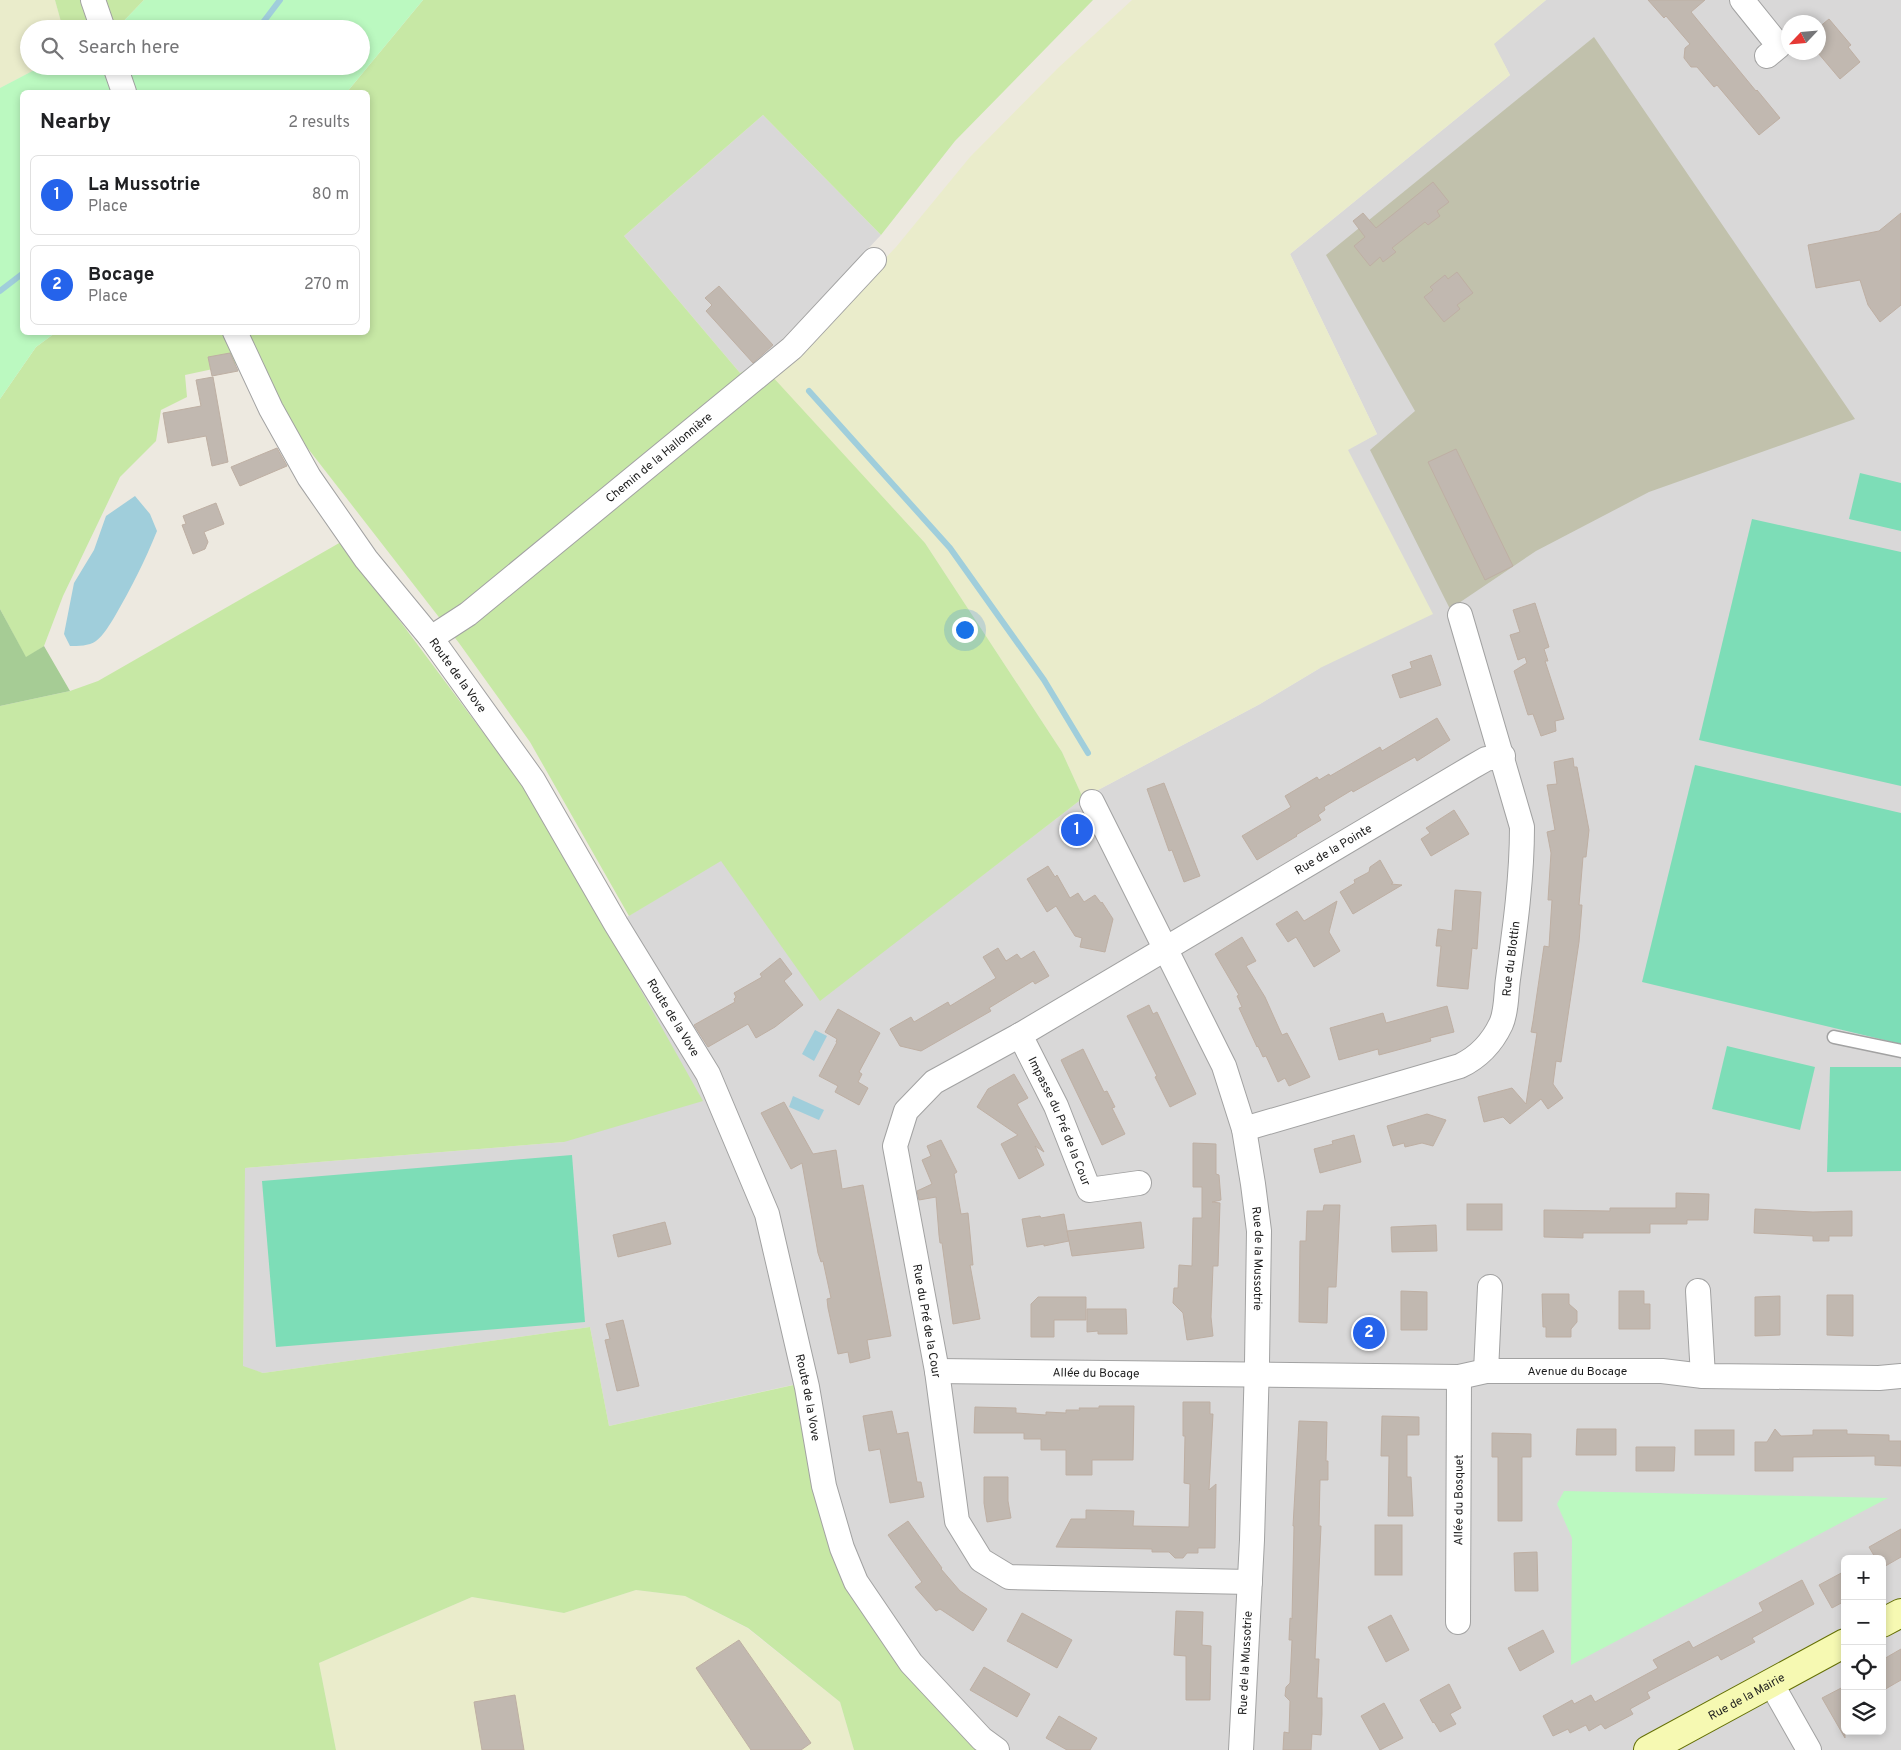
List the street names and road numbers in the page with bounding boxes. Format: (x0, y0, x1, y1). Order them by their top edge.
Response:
street label: Chemin de la Hallonnière (603, 409, 716, 507)
street label: Route de la Vove (425, 635, 489, 717)
street label: Rue de la Pointe (1292, 821, 1375, 879)
street label: Rue du Blottin (1499, 920, 1525, 997)
street label: Route de la Vove (643, 976, 703, 1060)
street label: Impasse du Pré de la Cour (1023, 1054, 1094, 1189)
street label: Rue de la Mussotrie (1247, 1206, 1266, 1311)
street label: Rue du Pré de la Cour (908, 1263, 944, 1380)
street label: Route de la Vove (791, 1352, 823, 1442)
street label: Avenue du Bocage (1527, 1364, 1627, 1380)
street label: Allée du Bocage (1052, 1365, 1140, 1382)
street label: Allée du Bosquet (1451, 1454, 1468, 1546)
street label: Rue de la Mussotrie (1235, 1611, 1257, 1716)
street label: Rue de la Mairie (1706, 1670, 1788, 1725)

